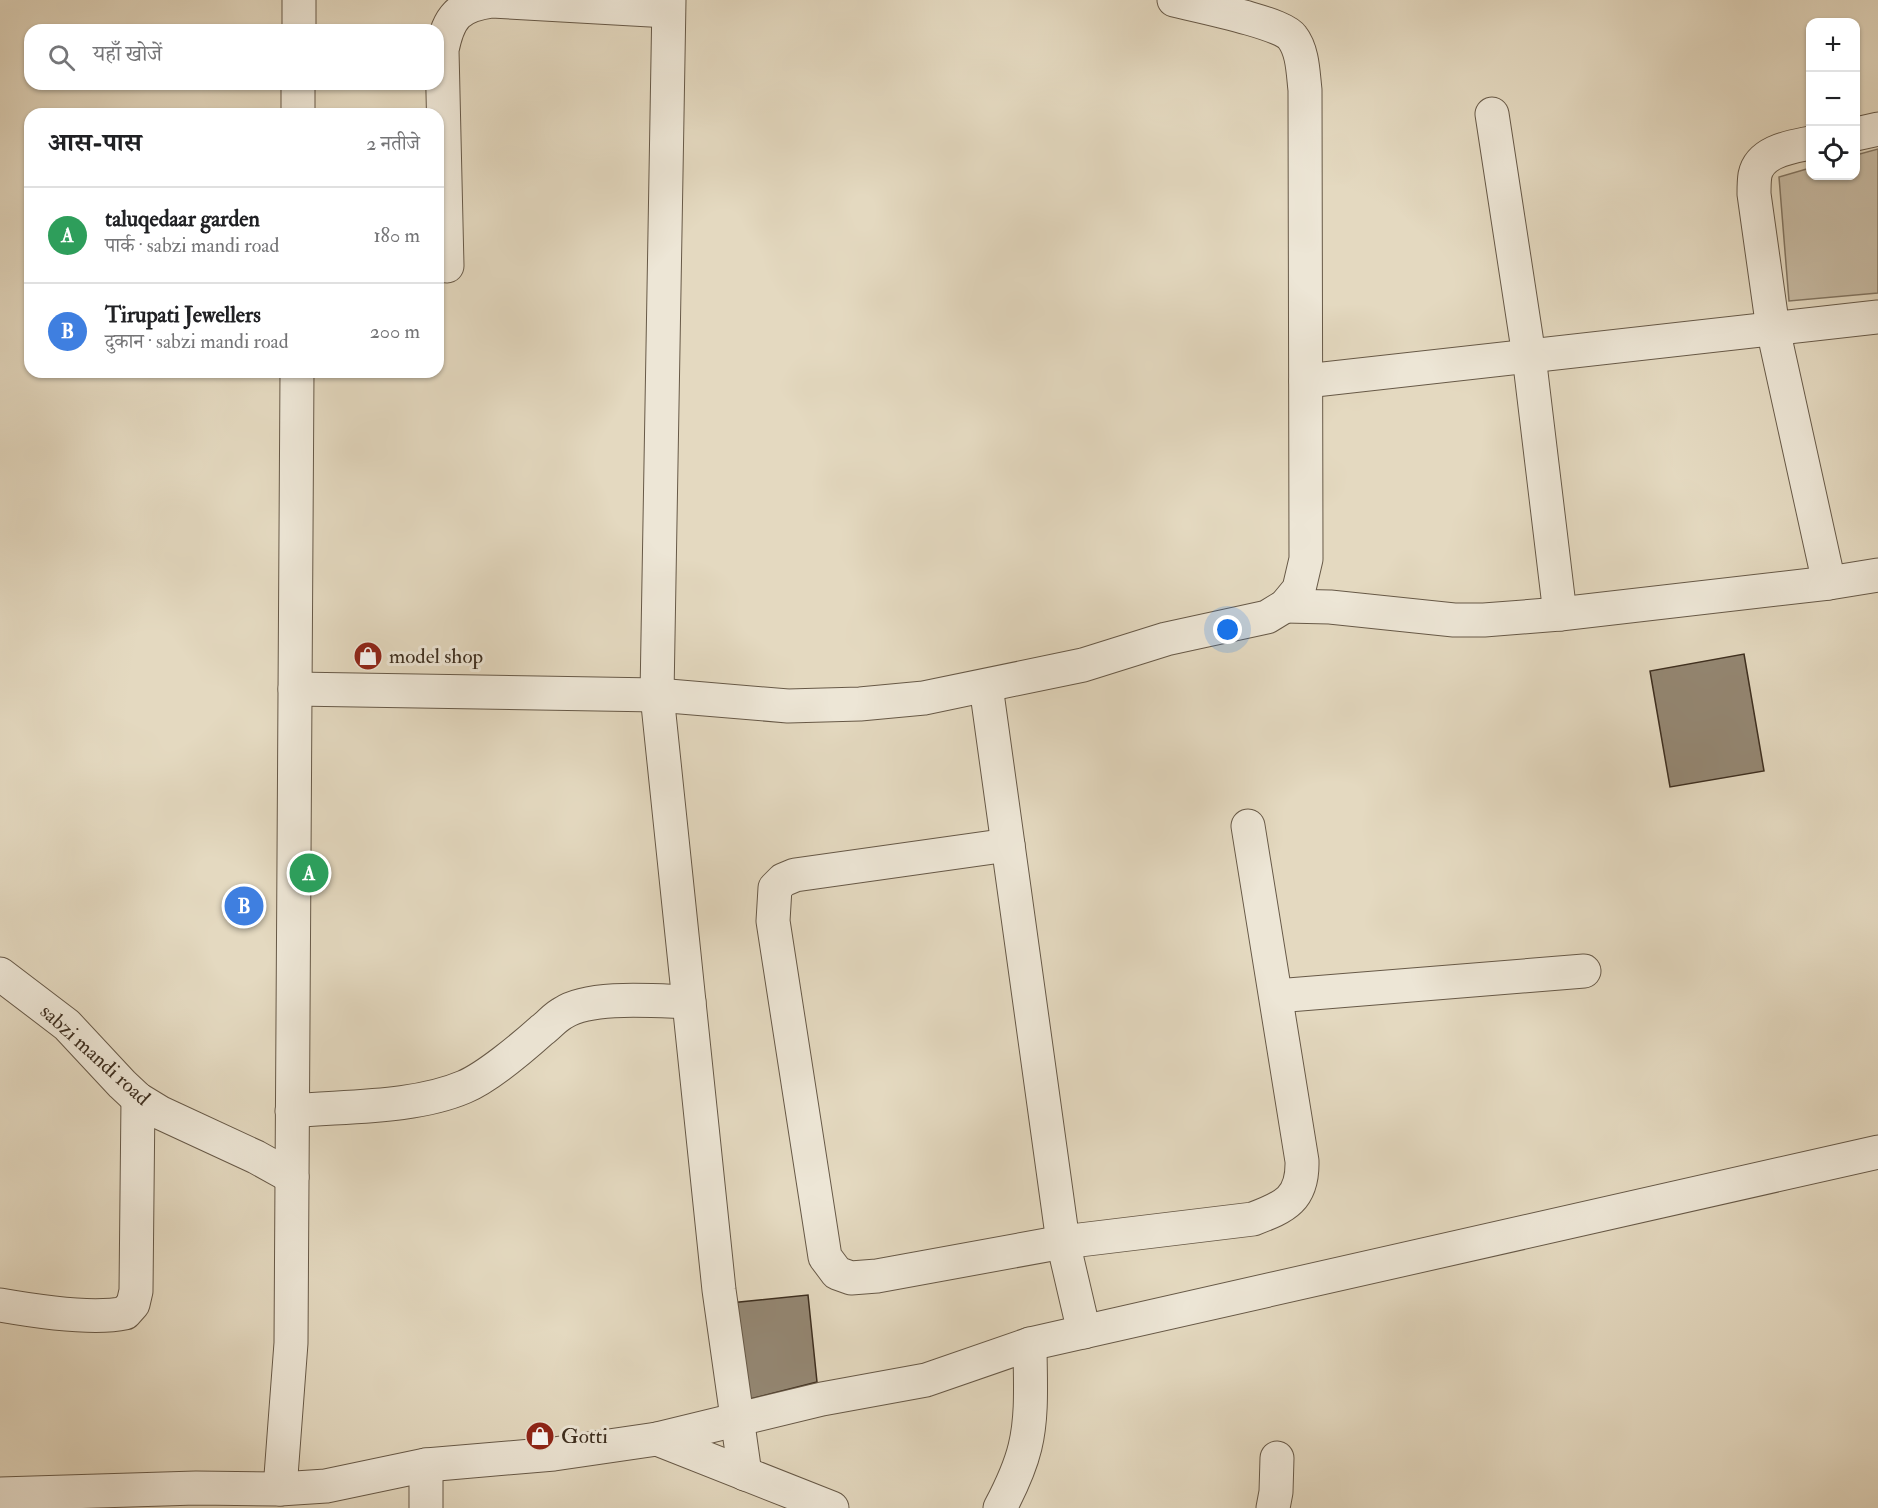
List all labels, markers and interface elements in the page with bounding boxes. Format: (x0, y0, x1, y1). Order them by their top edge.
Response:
map controls (1806, 18, 1860, 180)
button: + (1806, 18, 1860, 72)
search box (24, 24, 444, 90)
text: यहाँ खोजें (93, 40, 162, 68)
icon: search (45, 41, 78, 74)
button: − (1806, 72, 1860, 126)
button: locate (1806, 126, 1860, 180)
text: आस-पास (48, 127, 142, 159)
text: 2 नतीजे (366, 131, 420, 156)
text: taluqedaar garden (105, 205, 260, 233)
text: A (61, 223, 74, 248)
text: 180 m (373, 223, 420, 248)
text: पार्क · sabzi mandi road (105, 233, 279, 258)
text: Tirupati Jewellers (105, 301, 261, 329)
text: B (61, 319, 74, 344)
text: 200 m (370, 319, 420, 344)
text: दुकान · sabzi mandi road (105, 329, 289, 354)
your location (1213, 615, 1242, 644)
shop icon: model shop (352, 640, 384, 672)
place label: model shop (389, 643, 483, 670)
pin: A (290, 850, 328, 896)
pin: B (224, 884, 264, 928)
street label: sabzi mandi road (34, 998, 156, 1112)
shop icon: Gotti (524, 1420, 556, 1452)
place label: Gotti (561, 1423, 608, 1450)

